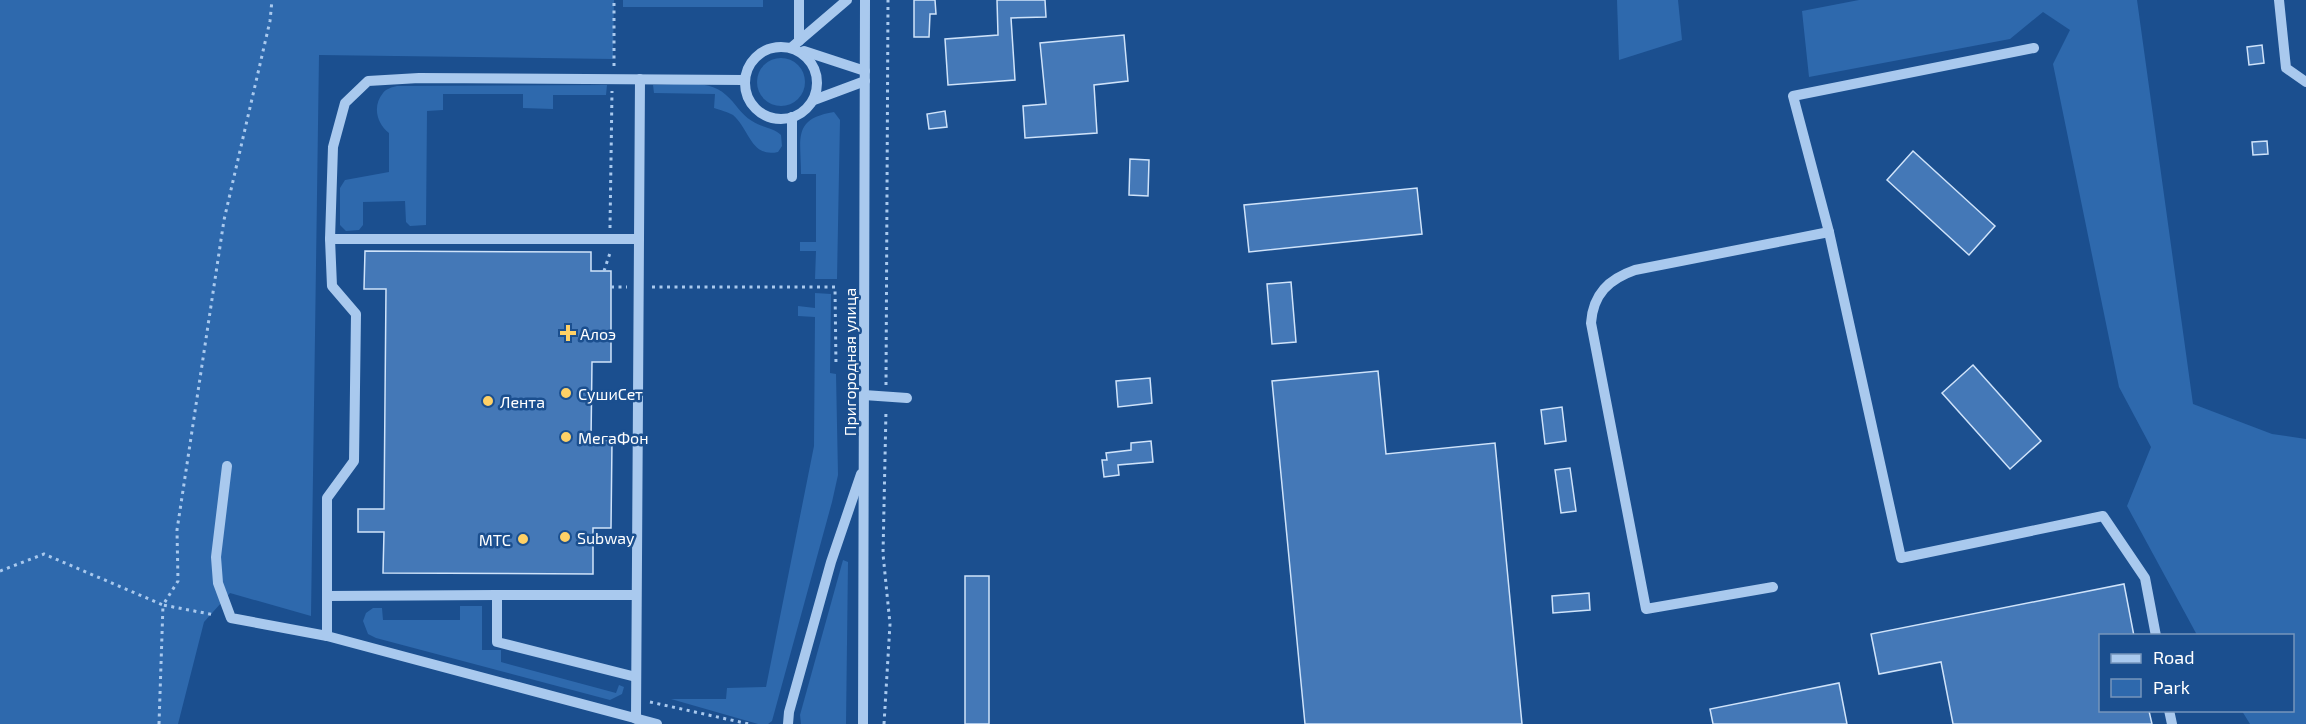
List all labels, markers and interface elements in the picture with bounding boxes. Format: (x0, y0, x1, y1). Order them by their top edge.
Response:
street label: Пригородная улица (840, 288, 860, 436)
place label: Алоэ (580, 324, 616, 343)
marker: Алоэ (561, 326, 575, 340)
place label: СушиСет (578, 384, 643, 404)
marker: СушиСет (559, 386, 573, 400)
place label: Лента (500, 392, 545, 411)
marker: Лента (481, 394, 495, 408)
place label: МегаФон (578, 428, 649, 447)
marker: МегаФон (559, 430, 573, 444)
place label: Subway (577, 528, 635, 547)
place label: МТС (479, 530, 511, 549)
marker: Subway (558, 530, 572, 544)
marker: МТС (516, 532, 530, 546)
legend (2099, 634, 2294, 712)
text: Road (2153, 646, 2194, 668)
text: Park (2153, 676, 2190, 698)

